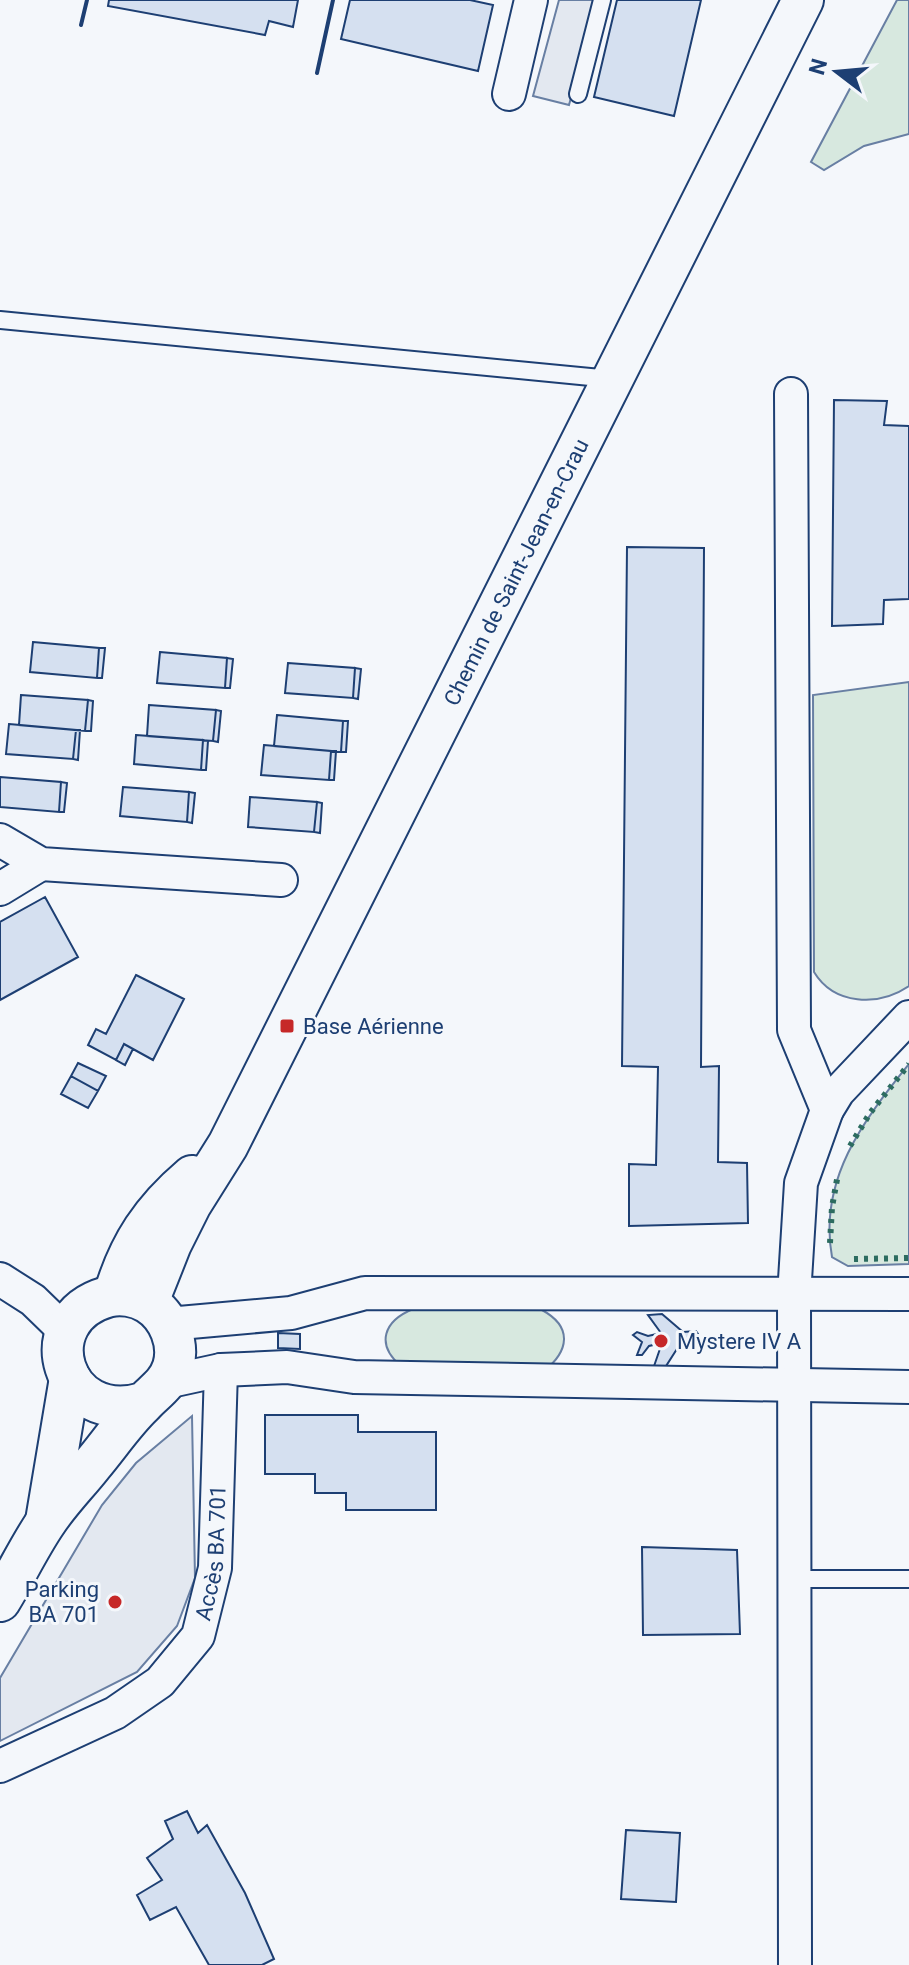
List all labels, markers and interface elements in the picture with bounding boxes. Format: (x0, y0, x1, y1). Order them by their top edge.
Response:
north arrow (797, 32, 877, 112)
text: N (804, 56, 832, 78)
street label: Chemin de Saint-Jean-en-Crau (438, 434, 593, 709)
place label: Base Aérienne (303, 1014, 444, 1039)
marker: Base Aérienne (278, 1017, 296, 1035)
place label: Mystere IV A (677, 1329, 802, 1354)
marker: Mystere IV A (652, 1332, 670, 1350)
street label: Accès BA 701 (190, 1484, 230, 1623)
place label: Parking BA 701 (25, 1577, 99, 1627)
marker: Parking BA 701 (106, 1593, 124, 1611)

